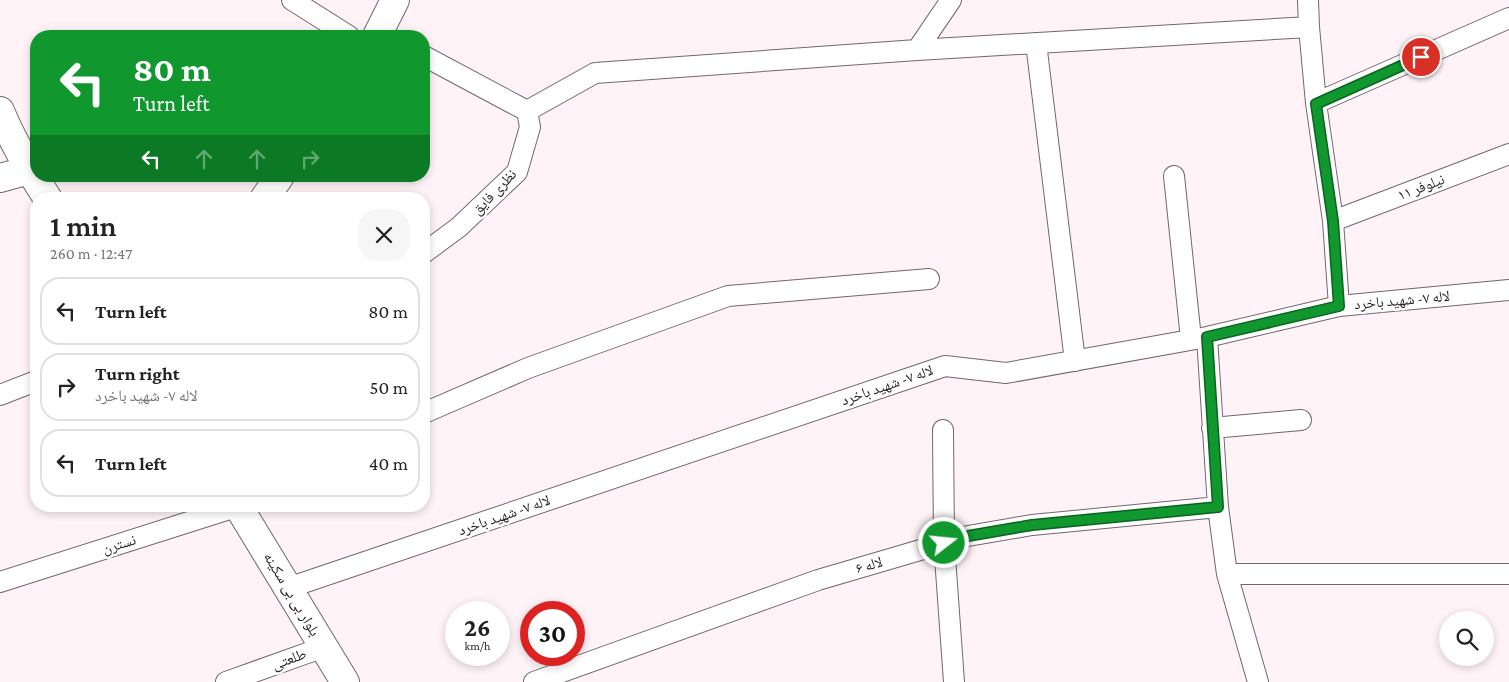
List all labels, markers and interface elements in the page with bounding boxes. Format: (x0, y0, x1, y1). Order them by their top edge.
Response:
pin (1400, 36, 1442, 78)
icon: arrive (1407, 43, 1435, 71)
icon: left (50, 50, 115, 115)
text: 80 m (133, 50, 211, 89)
text: Turn left (133, 91, 210, 116)
icon: left (137, 145, 165, 173)
icon: ahead (190, 145, 218, 173)
icon: ahead (243, 145, 271, 173)
icon: right (296, 145, 324, 173)
street label: نظری فایق (469, 166, 521, 219)
street label: نیلوفر ۱۱ (1395, 171, 1447, 204)
text: 1 min (50, 209, 117, 242)
button: close (358, 209, 410, 261)
text: 260 m · 12:47 (50, 245, 132, 262)
street label: لاله ۷- شهید باخرد (1353, 288, 1451, 313)
icon: left (52, 297, 80, 325)
text: Turn left (95, 301, 167, 322)
text: 80 m (368, 301, 408, 322)
street label: لاله ۷- شهید باخرد (839, 362, 935, 409)
text: Turn right (95, 363, 180, 384)
icon: right (52, 373, 80, 401)
text: 50 m (369, 377, 408, 398)
text: لاله ۷- شهید باخرد (95, 387, 198, 404)
icon: left (52, 449, 80, 477)
text: Turn left (95, 453, 167, 474)
text: 40 m (369, 453, 408, 474)
street label: لاله ۷- شهید باخرد (456, 492, 552, 539)
position arrow (917, 516, 969, 568)
street label: نسترن (100, 531, 138, 559)
street label: بلوار بی بی سکینه (259, 549, 323, 640)
street label: لاله ۶ (854, 554, 884, 576)
speed limit sign: 30 (520, 601, 585, 666)
map controls (1439, 611, 1494, 666)
button: search (1439, 611, 1494, 666)
text: 26 (464, 614, 491, 641)
text: km/h (465, 639, 490, 653)
street label: طلعتی (270, 645, 309, 674)

